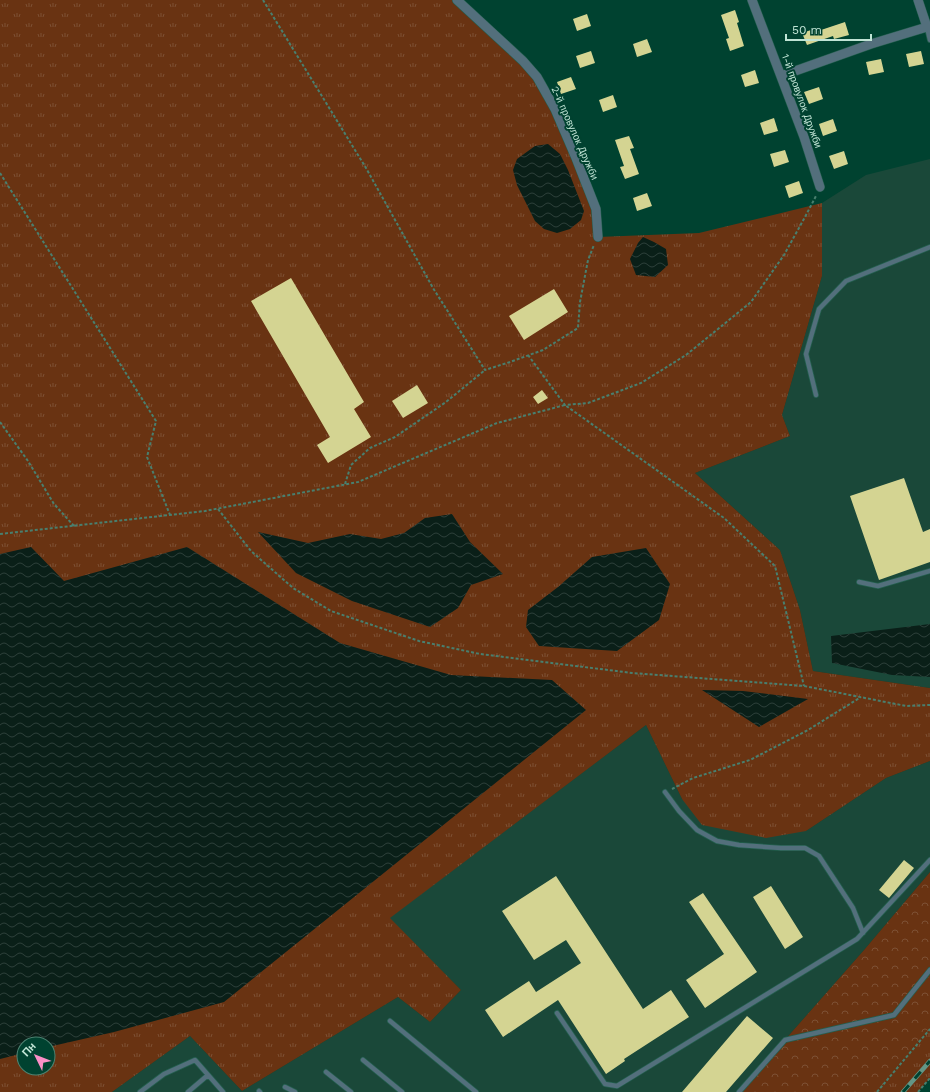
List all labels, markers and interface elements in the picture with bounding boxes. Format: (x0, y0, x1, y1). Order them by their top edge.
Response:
scale bar (786, 16, 871, 42)
text: 50 m (792, 23, 822, 37)
street label: 1-й провулок Дружби (780, 53, 824, 149)
street label: 2-й провулок Дружби (549, 85, 601, 181)
north arrow (16, 1036, 56, 1076)
text: Пн (19, 1040, 39, 1059)

